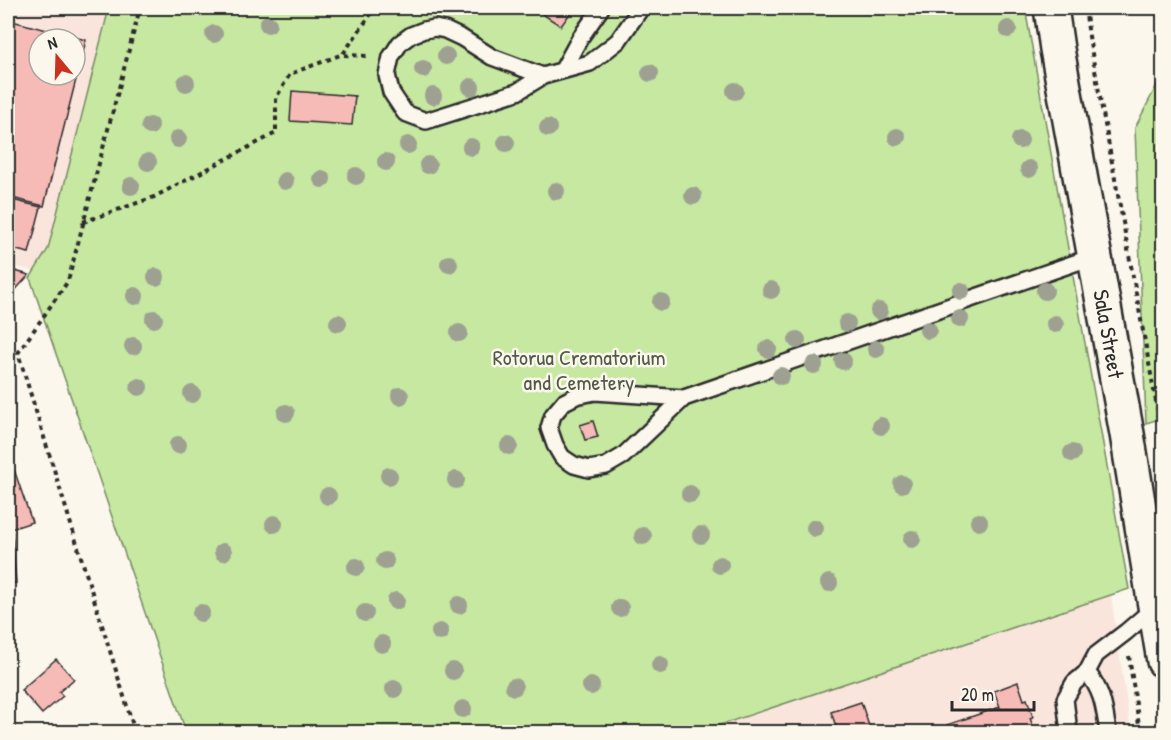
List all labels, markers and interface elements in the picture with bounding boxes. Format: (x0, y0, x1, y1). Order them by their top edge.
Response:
north arrow (27, 27, 87, 87)
text: N (45, 31, 60, 55)
street label: Sala Street (1086, 287, 1132, 381)
park label: Rotorua Crematorium and Cemetery (493, 342, 665, 397)
scale bar (952, 674, 1034, 712)
text: 20 m (961, 682, 994, 707)

